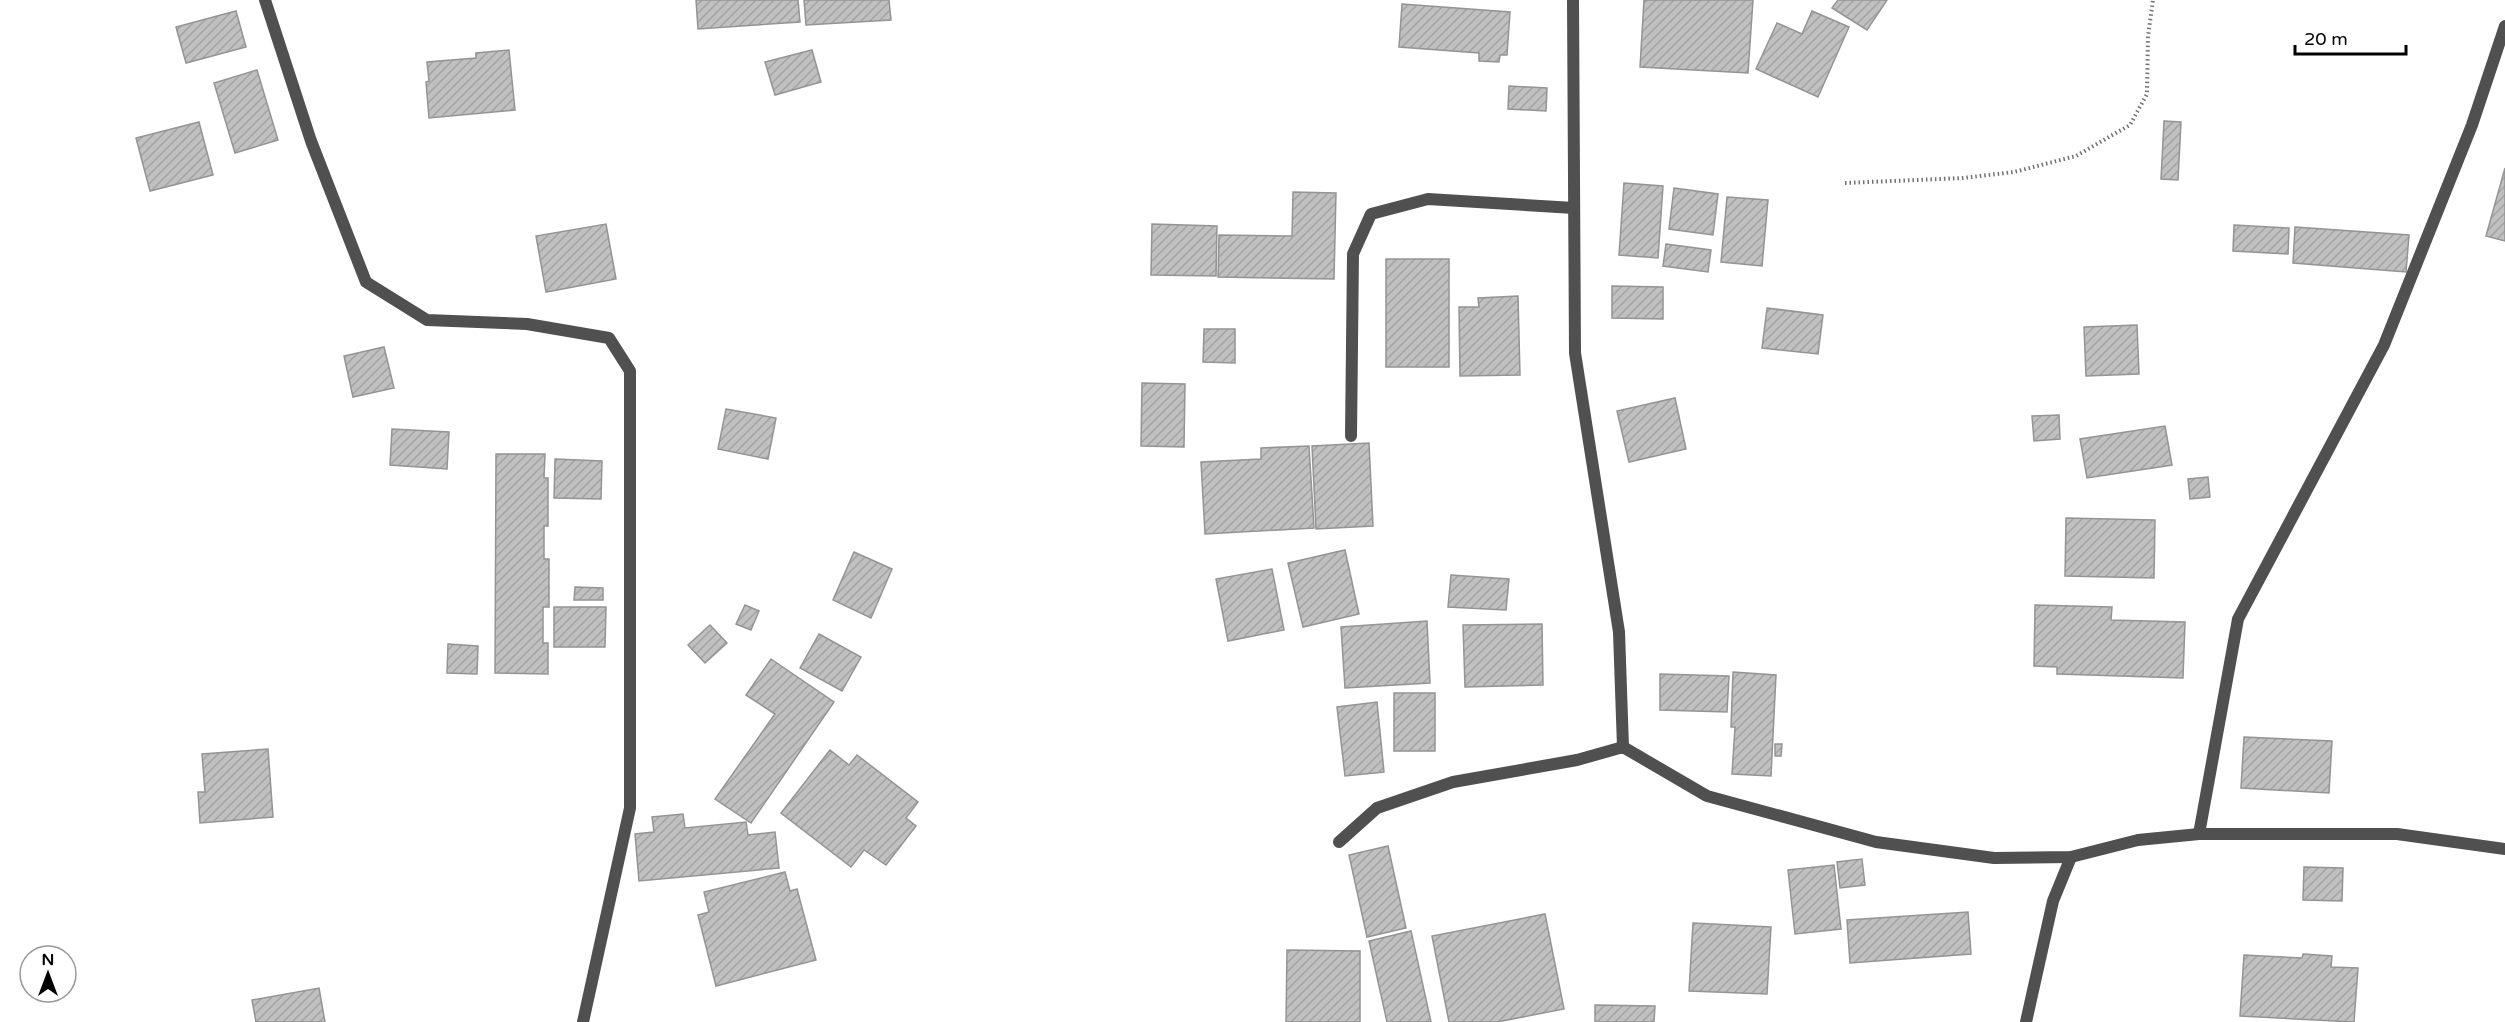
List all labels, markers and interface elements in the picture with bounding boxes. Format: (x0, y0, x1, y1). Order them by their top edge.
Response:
scale bar (2295, 18, 2406, 56)
text: 20 m (2304, 28, 2348, 50)
north arrow (18, 944, 78, 1004)
text: N (42, 950, 54, 970)

